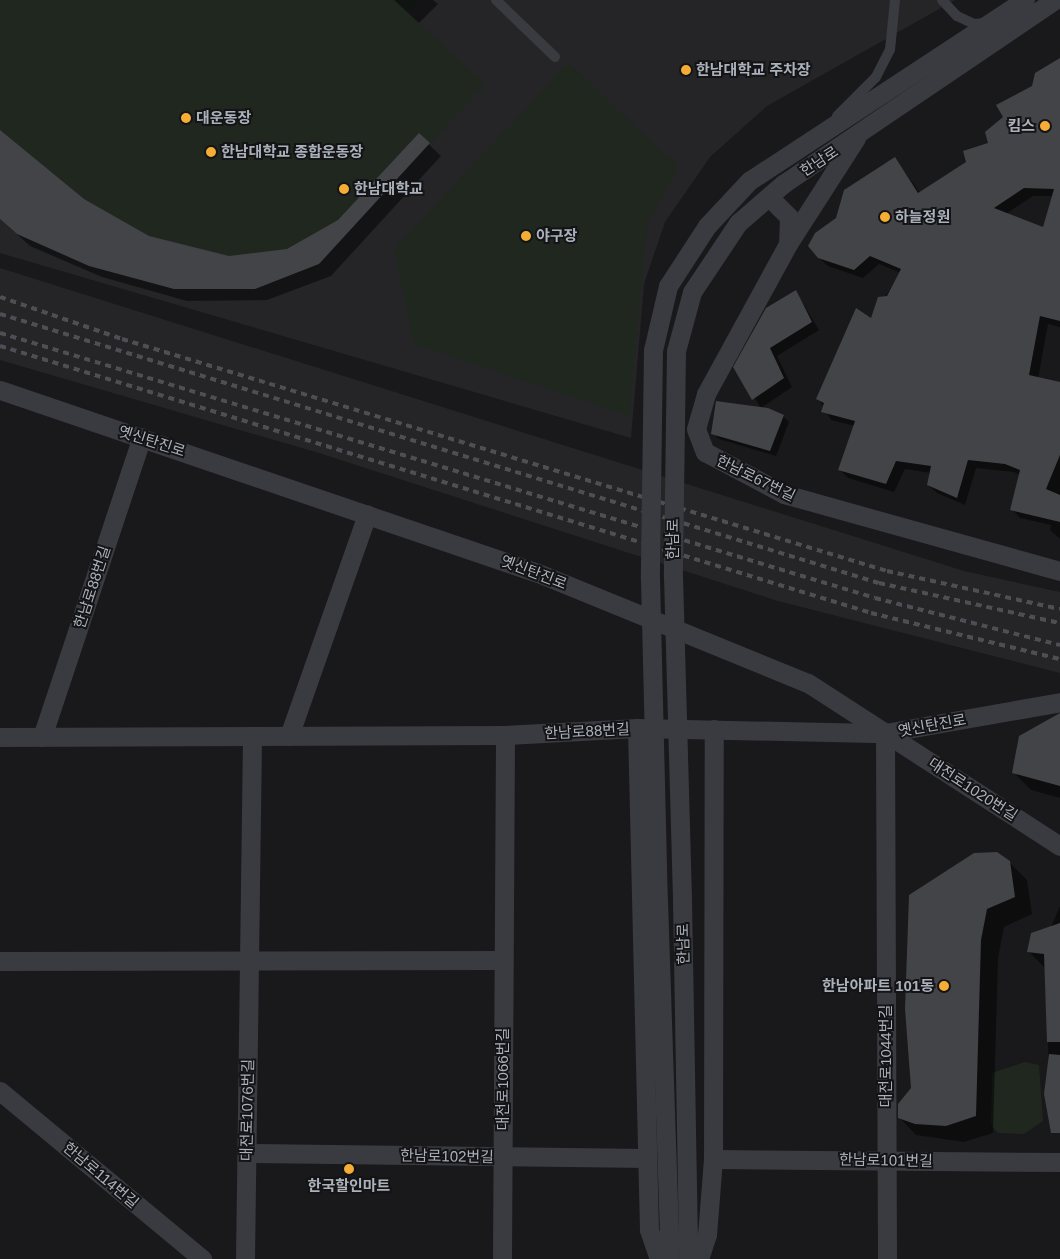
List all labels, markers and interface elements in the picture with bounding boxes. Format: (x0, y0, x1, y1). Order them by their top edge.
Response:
place label: 한남대학교 주차장 (696, 61, 811, 79)
marker: 한남대학교 주차장 (680, 64, 692, 76)
place label: 대운동장 (196, 109, 251, 127)
marker: 대운동장 (180, 112, 192, 124)
place label: 킴스 (1007, 117, 1035, 135)
marker: 킴스 (1039, 120, 1051, 132)
street label: 한남로 (797, 142, 841, 180)
place label: 한남대학교 종합운동장 (221, 143, 363, 161)
marker: 한남대학교 종합운동장 (205, 146, 217, 158)
place label: 한남대학교 (354, 180, 423, 198)
marker: 한남대학교 (338, 183, 350, 195)
place label: 하늘정원 (895, 208, 950, 226)
marker: 하늘정원 (879, 211, 891, 223)
place label: 야구장 (536, 227, 577, 245)
marker: 야구장 (520, 230, 532, 242)
street label: 옛신탄진로 (116, 422, 188, 460)
street label: 한남로67번길 (714, 451, 798, 505)
street label: 한남로 (664, 518, 682, 560)
street label: 한남로88번길 (70, 543, 114, 631)
street label: 옛신탄진로 (499, 551, 569, 593)
street label: 옛신탄진로 (896, 710, 968, 740)
street label: 한남로88번길 (544, 720, 630, 742)
street label: 대전로1020번길 (925, 754, 1021, 824)
street label: 한남로 (674, 923, 692, 965)
place label: 한남아파트 101동 (822, 977, 934, 995)
marker: 한남아파트 101동 (938, 980, 950, 992)
street label: 대전로1044번길 (877, 1005, 895, 1107)
street label: 대전로1066번길 (494, 1028, 512, 1130)
street label: 대전로1076번길 (237, 1059, 257, 1161)
street label: 한남로114번길 (60, 1138, 142, 1212)
street label: 한남로102번길 (400, 1146, 494, 1166)
street label: 한남로101번길 (839, 1150, 933, 1170)
marker: 한국할인마트 (343, 1163, 355, 1175)
place label: 한국할인마트 (308, 1177, 390, 1195)

